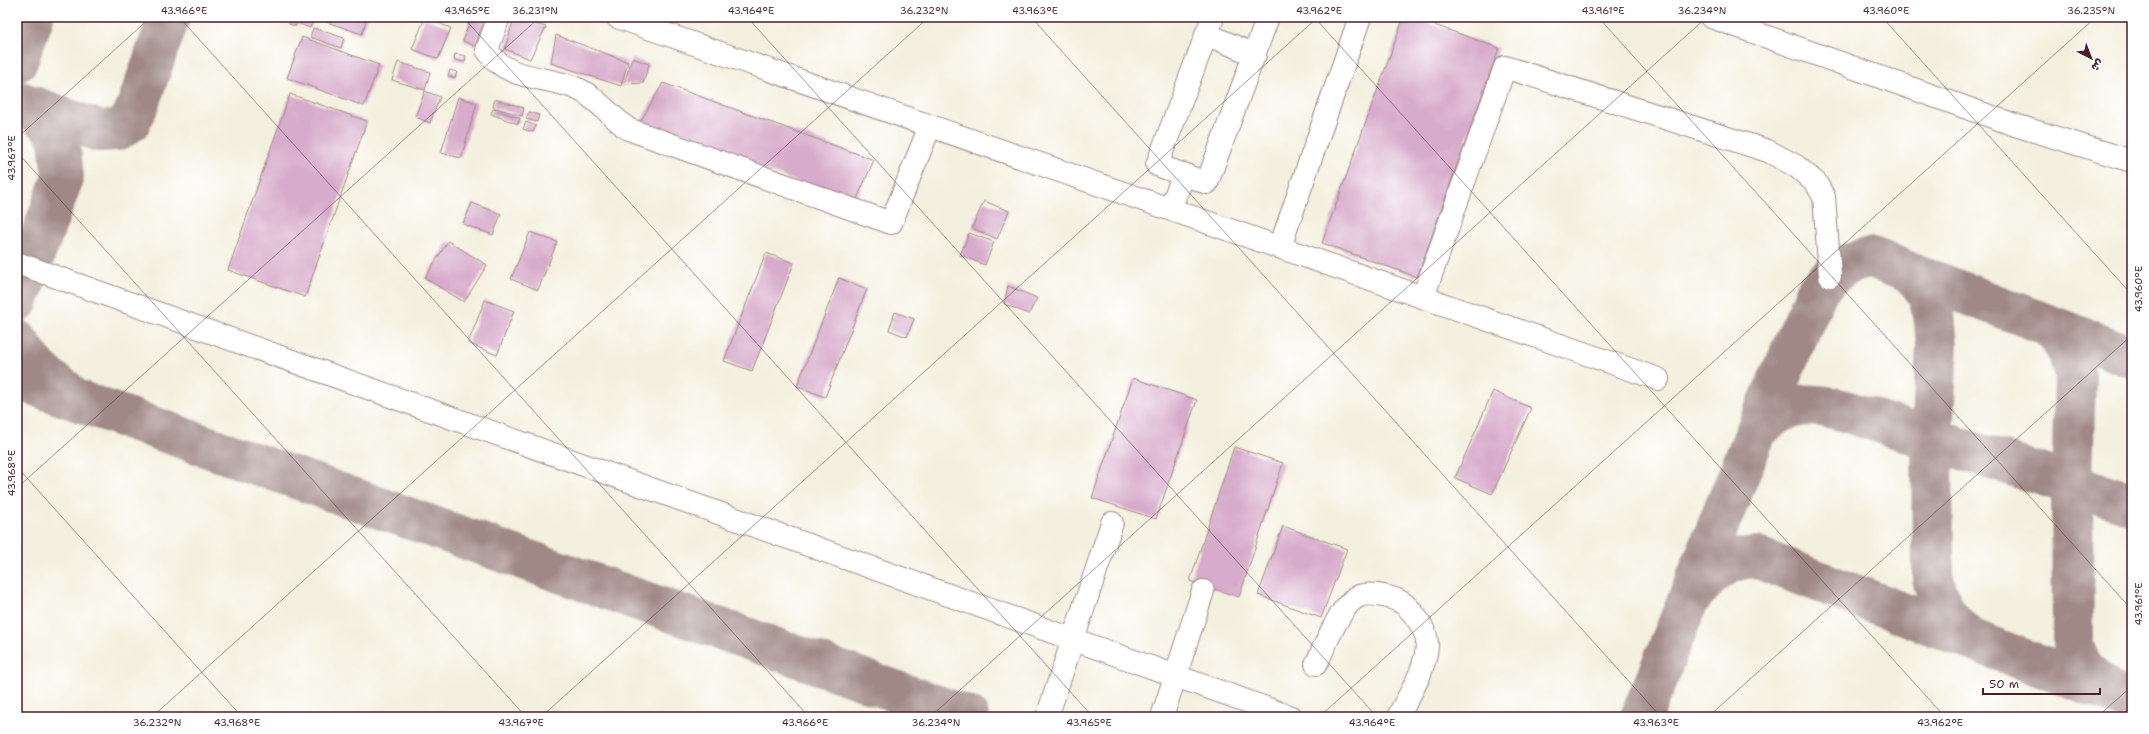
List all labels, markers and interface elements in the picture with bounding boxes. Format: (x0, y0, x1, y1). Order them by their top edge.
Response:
text: 43.966°E (161, 4, 207, 17)
text: 43.965°E (444, 4, 490, 17)
text: 36.231°N (512, 4, 558, 17)
text: 43.964°E (728, 4, 774, 17)
text: 36.232°N (900, 4, 948, 17)
text: 43.963°E (1012, 4, 1058, 17)
text: 43.962°E (1296, 4, 1342, 17)
text: 43.961°E (1581, 4, 1625, 17)
text: 36.234°N (1678, 4, 1726, 17)
text: 43.960°E (1863, 4, 1909, 17)
text: 36.235°N (2067, 4, 2115, 17)
north arrow (2071, 38, 2111, 78)
text: ش (2088, 55, 2107, 75)
text: 43.967°E (5, 135, 18, 181)
text: 43.960°E (2132, 266, 2145, 312)
text: 43.968°E (5, 450, 18, 496)
text: 43.961°E (2132, 582, 2145, 626)
scale bar (1983, 670, 2100, 696)
text: 50 m (1989, 676, 2019, 692)
text: 36.232°N (133, 716, 181, 729)
text: 43.968°E (214, 716, 260, 729)
text: 43.967°E (498, 716, 544, 729)
text: 43.966°E (782, 716, 828, 729)
text: 36.234°N (912, 716, 960, 729)
text: 43.965°E (1066, 716, 1112, 729)
text: 43.964°E (1349, 716, 1395, 729)
text: 43.963°E (1633, 716, 1679, 729)
text: 43.962°E (1917, 716, 1963, 729)

